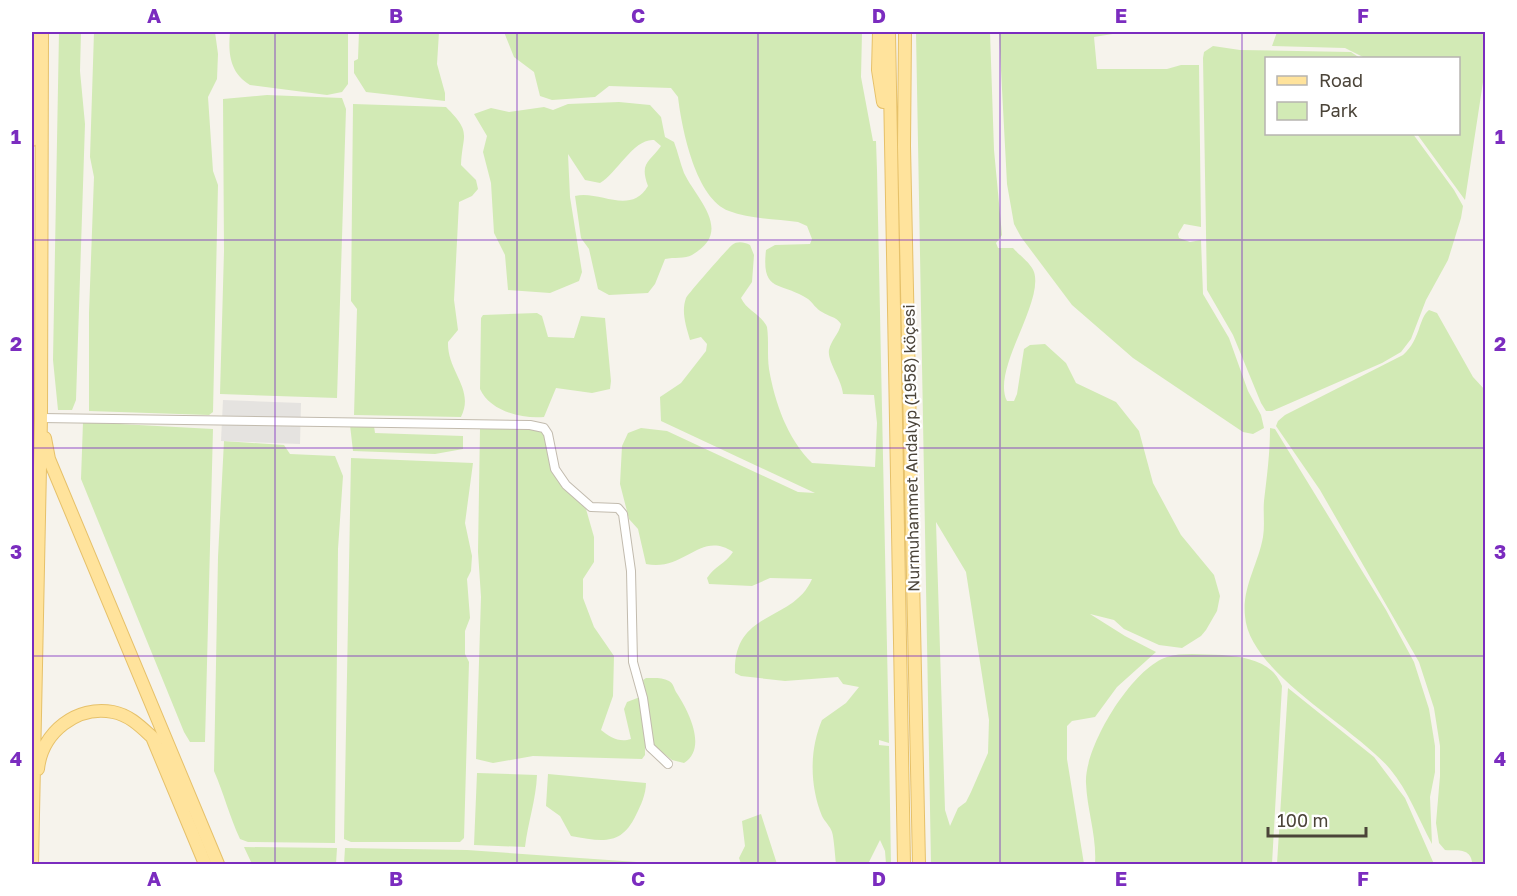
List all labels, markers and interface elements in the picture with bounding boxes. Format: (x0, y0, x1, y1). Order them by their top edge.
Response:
text: A (147, 3, 161, 27)
text: B (389, 3, 403, 27)
text: C (631, 3, 645, 27)
text: D (872, 3, 886, 27)
text: E (1115, 3, 1127, 27)
text: F (1357, 3, 1369, 27)
legend (1265, 57, 1460, 135)
text: Road (1319, 69, 1363, 91)
text: Park (1319, 99, 1358, 121)
text: 1 (11, 124, 21, 148)
text: 1 (1495, 124, 1505, 148)
street label: Nurmuhammet Andalyp (1958) köçesi (898, 304, 924, 592)
text: 2 (10, 331, 22, 355)
text: 2 (1494, 331, 1506, 355)
text: 3 (10, 539, 22, 563)
text: 3 (1494, 539, 1506, 563)
text: 4 (10, 746, 22, 770)
text: 4 (1494, 746, 1506, 770)
scale bar (1268, 800, 1366, 838)
text: 100 m (1277, 809, 1328, 831)
text: A (147, 866, 161, 890)
text: B (389, 866, 403, 890)
text: C (631, 866, 645, 890)
text: D (872, 866, 886, 890)
text: E (1115, 866, 1127, 890)
text: F (1357, 866, 1369, 890)

